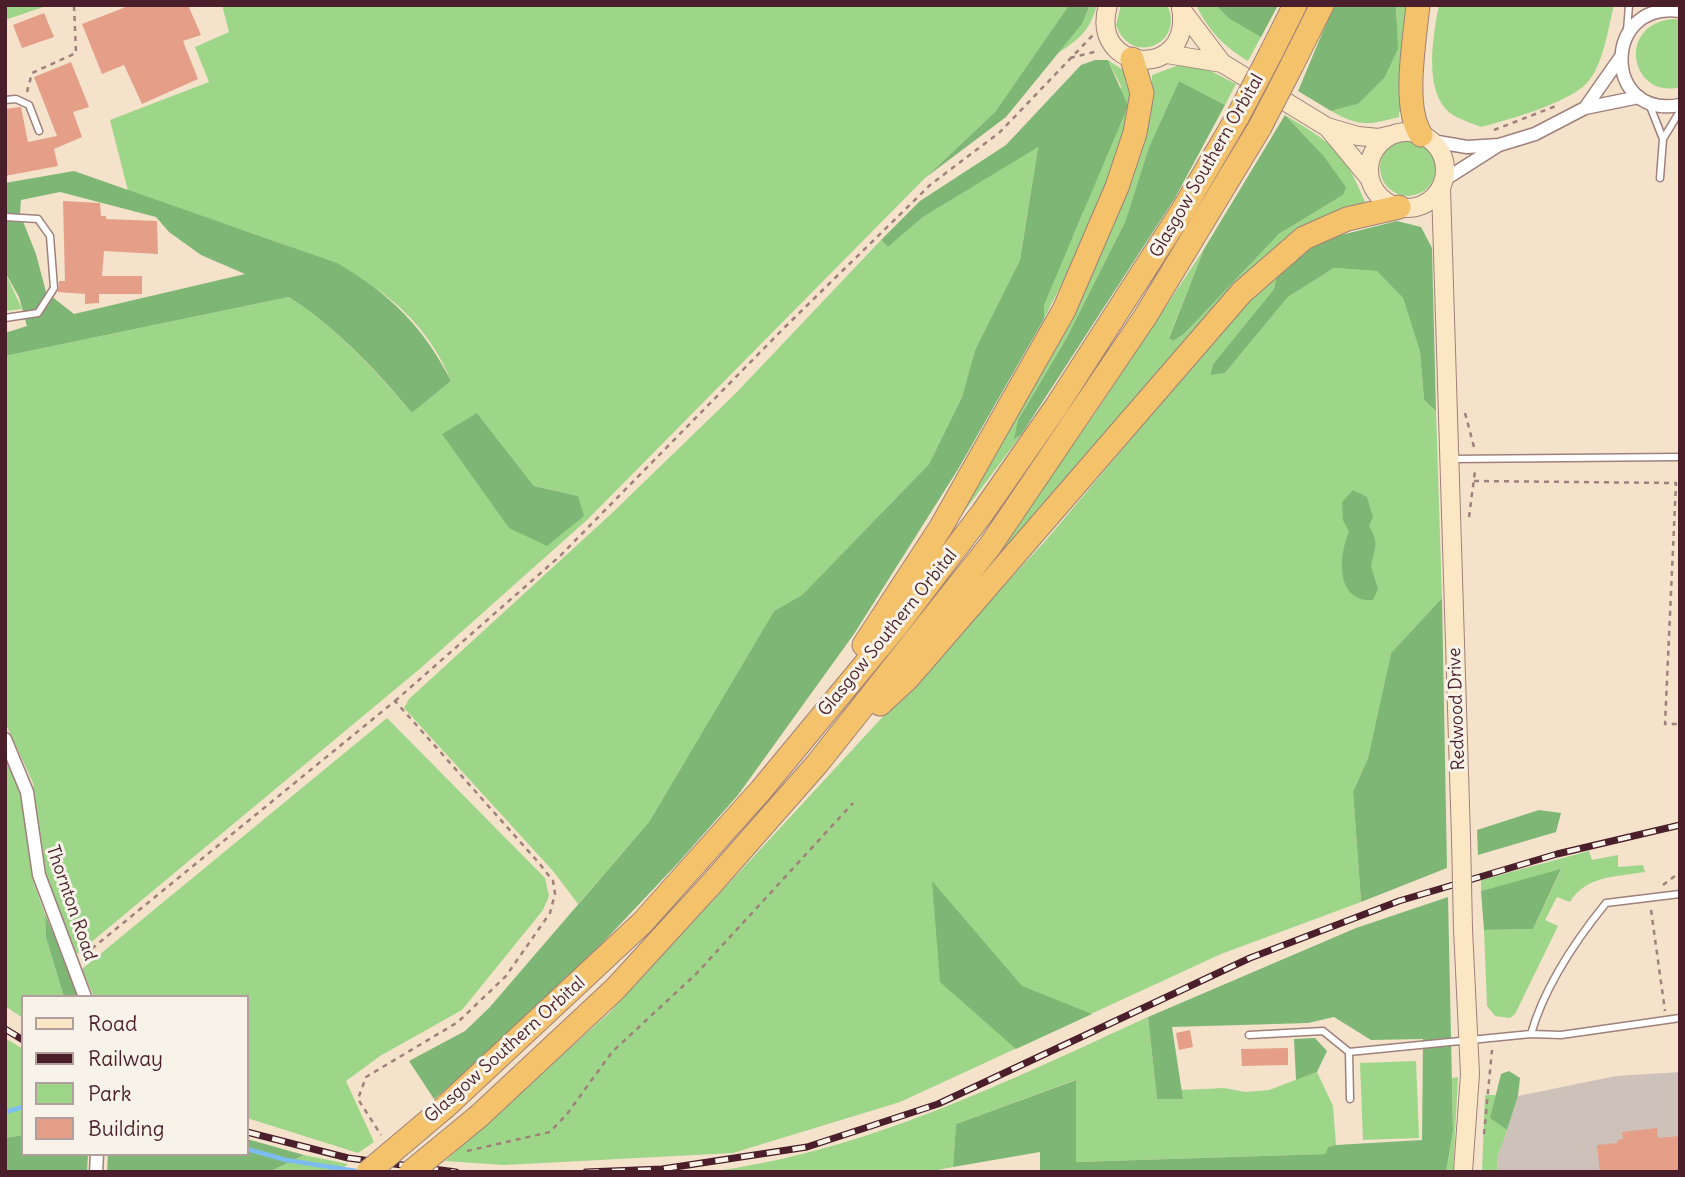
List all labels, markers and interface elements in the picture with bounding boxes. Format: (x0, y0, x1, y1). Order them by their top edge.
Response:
street label: Glasgow Southern Orbital (1146, 70, 1268, 262)
street label: Glasgow Southern Orbital (814, 545, 962, 721)
street label: Redwood Drive (1444, 647, 1470, 771)
street label: Thornton Road (41, 842, 101, 964)
street label: Glasgow Southern Orbital (420, 972, 590, 1128)
legend (21, 995, 248, 1156)
text: Road (88, 1010, 137, 1037)
text: Railway (88, 1045, 163, 1072)
text: Park (88, 1080, 131, 1107)
text: Building (88, 1115, 164, 1142)

